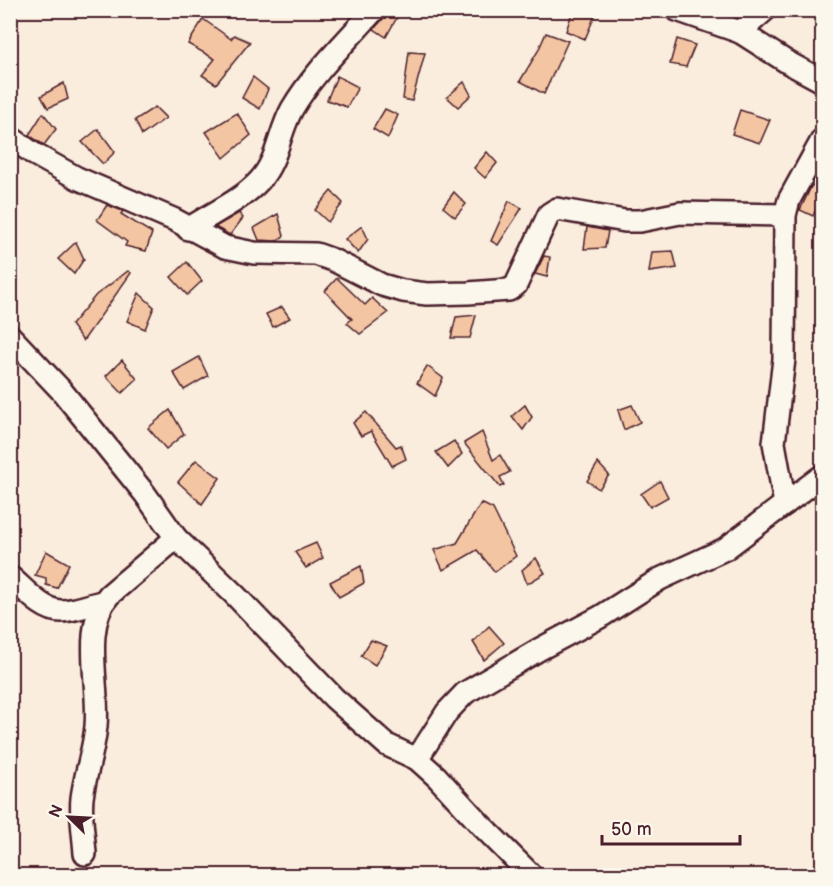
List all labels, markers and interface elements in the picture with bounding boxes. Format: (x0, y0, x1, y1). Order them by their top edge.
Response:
north arrow (39, 787, 99, 847)
text: N (46, 802, 68, 821)
scale bar (602, 808, 740, 846)
text: 50 m (611, 819, 652, 840)

